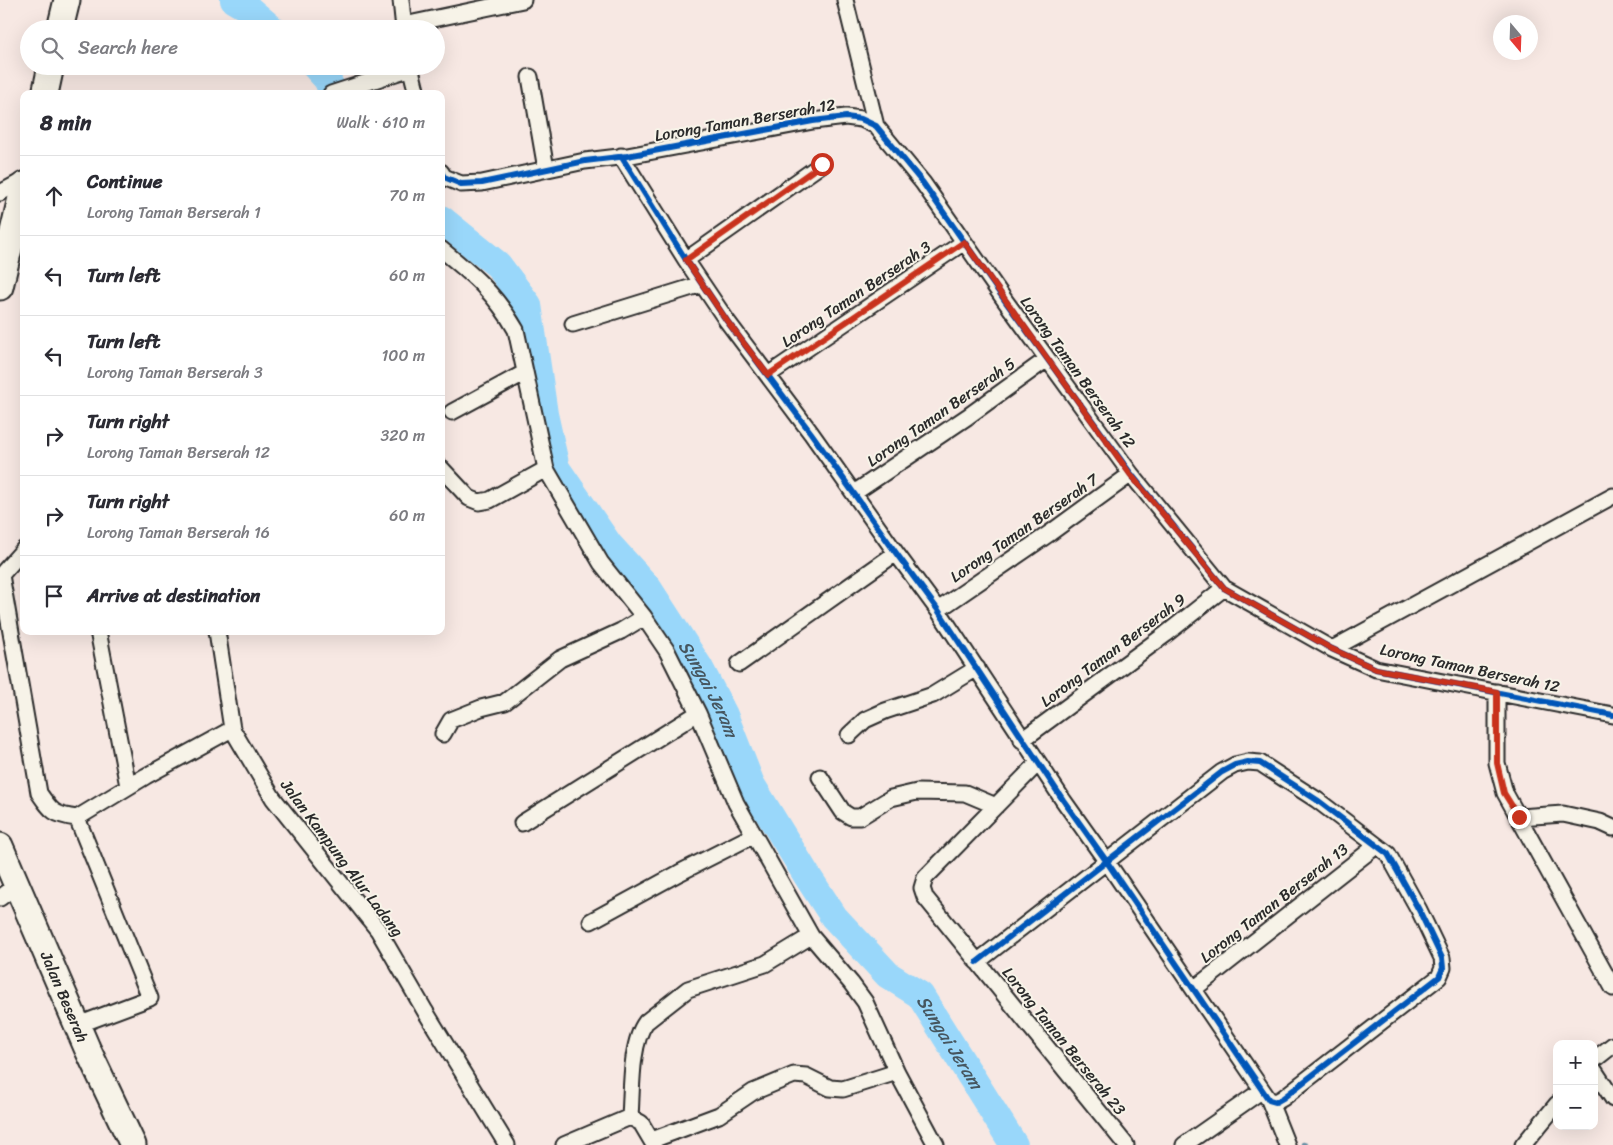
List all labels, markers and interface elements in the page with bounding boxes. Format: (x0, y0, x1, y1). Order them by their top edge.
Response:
north arrow (1493, 15, 1538, 60)
search box (20, 20, 445, 75)
text: Search here (78, 31, 178, 64)
icon: search (38, 34, 66, 62)
street label: Lorong Taman Berserah 12 (652, 90, 838, 150)
text: 8 min (40, 104, 91, 142)
text: Walk · 610 m (336, 108, 425, 137)
route start (811, 153, 834, 176)
text: Continue (87, 165, 163, 198)
text: 70 m (389, 181, 425, 210)
icon: ahead (40, 182, 68, 210)
text: Lorong Taman Berserah 1 (87, 198, 261, 227)
street label: Lorong Taman Berserah 3 (775, 233, 937, 355)
text: Turn left (87, 259, 160, 292)
text: 60 m (389, 261, 425, 290)
icon: left (40, 262, 68, 290)
street label: Lorong Taman Berserah 12 (1012, 289, 1144, 455)
text: Turn left (87, 325, 160, 358)
text: 100 m (381, 341, 425, 370)
icon: left (40, 342, 68, 370)
street label: Lorong Taman Berserah 5 (860, 349, 1022, 475)
text: Lorong Taman Berserah 3 (87, 358, 263, 387)
text: Turn right (87, 405, 169, 438)
text: 320 m (380, 421, 425, 450)
icon: right (40, 422, 68, 450)
text: Lorong Taman Berserah 12 (87, 438, 270, 467)
street label: Lorong Taman Berserah 7 (944, 465, 1105, 590)
text: Turn right (87, 485, 169, 518)
text: 60 m (389, 501, 425, 530)
icon: right (40, 502, 68, 530)
text: Lorong Taman Berserah 16 (87, 518, 270, 547)
text: Arrive at destination (87, 579, 260, 612)
icon: arrive (40, 582, 68, 610)
street label: Lorong Taman Berserah 9 (1034, 585, 1192, 715)
water label: Sungai Jeram (670, 634, 748, 744)
street label: Lorong Taman Berserah 12 (1377, 635, 1563, 701)
street label: Jalan Kampung Alur Ladang (272, 772, 411, 943)
route end (1508, 806, 1531, 829)
street label: Lorong Taman Berserah 13 (1193, 835, 1355, 971)
street label: Jalan Beserah (32, 946, 97, 1047)
street label: Lorong Taman Berserah 23 (995, 960, 1134, 1122)
water label: Sungai Jeram (908, 989, 993, 1098)
map controls (1553, 1040, 1598, 1130)
button: + (1553, 1040, 1598, 1085)
button: − (1553, 1085, 1598, 1130)

